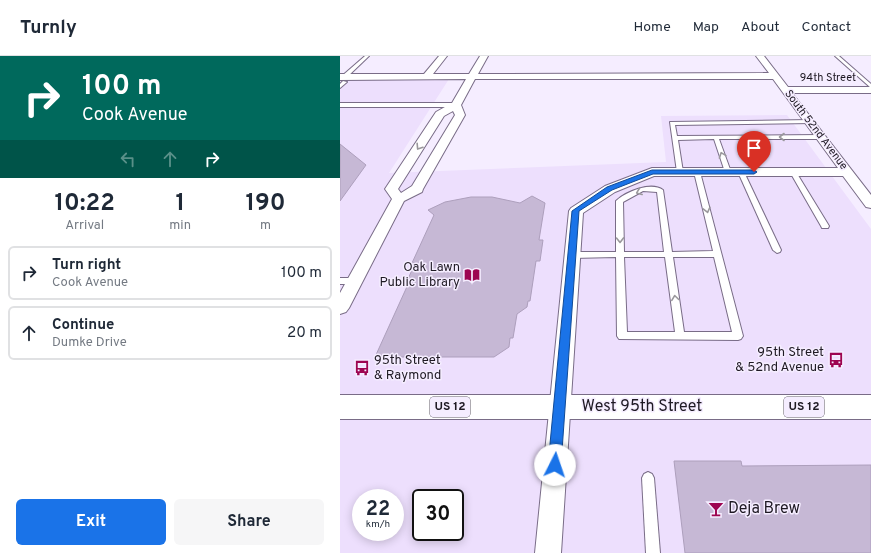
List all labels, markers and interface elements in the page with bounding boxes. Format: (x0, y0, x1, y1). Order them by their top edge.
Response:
text: Turnly (20, 16, 77, 40)
text: Home (634, 19, 671, 36)
text: Map (693, 19, 719, 36)
text: About (741, 19, 780, 36)
text: Contact (802, 19, 851, 36)
text: 100 m (82, 69, 162, 105)
street label: 94th Street (800, 71, 856, 85)
icon: right (16, 72, 68, 124)
street label: South 52nd Avenue (781, 87, 851, 173)
text: Cook Avenue (82, 104, 187, 127)
pin (737, 131, 771, 172)
one-way arrow (779, 133, 785, 141)
icon: arrive (743, 137, 765, 159)
one-way arrow (416, 143, 424, 150)
icon: left (117, 148, 139, 170)
icon: ahead (159, 148, 181, 170)
icon: right (201, 148, 223, 170)
one-way arrow (718, 151, 726, 158)
one-way arrow (635, 187, 642, 195)
text: 10:22 (54, 189, 115, 219)
text: 1 (175, 189, 185, 219)
text: 190 (245, 189, 286, 219)
one-way arrow (702, 206, 710, 213)
text: Arrival (65, 218, 104, 234)
text: min (169, 218, 191, 234)
text: m (260, 218, 271, 234)
one-way arrow (616, 237, 624, 243)
text: Turn right (52, 256, 121, 275)
place label: Oak Lawn Public Library (379, 260, 460, 291)
icon: right (18, 262, 40, 284)
text: 100 m (281, 264, 322, 283)
library icon: Oak Lawn Public Library (463, 266, 481, 284)
text: Cook Avenue (52, 275, 128, 291)
one-way arrow (670, 294, 679, 301)
text: Continue (52, 316, 114, 335)
icon: ahead (18, 322, 40, 344)
text: 20 m (287, 324, 322, 343)
text: Dumke Drive (52, 335, 127, 351)
place label: 95th Street & 52nd Avenue (735, 345, 824, 376)
bus stop icon: 95th Street & 52nd Avenue (827, 351, 845, 369)
place label: 95th Street & Raymond (374, 353, 441, 384)
bus stop icon: 95th Street & Raymond (353, 359, 371, 377)
road number: US 12 (430, 397, 470, 417)
street label: West 95th Street (582, 397, 702, 417)
road number: US 12 (784, 397, 824, 417)
position arrow (534, 444, 576, 486)
speed limit sign: 30 (412, 489, 464, 541)
text: 22 (366, 497, 390, 523)
button: Exit (16, 499, 166, 545)
button: Share (174, 499, 324, 545)
place label: Deja Brew (728, 499, 800, 519)
bar icon: Deja Brew (707, 500, 725, 518)
text: km/h (366, 518, 390, 531)

